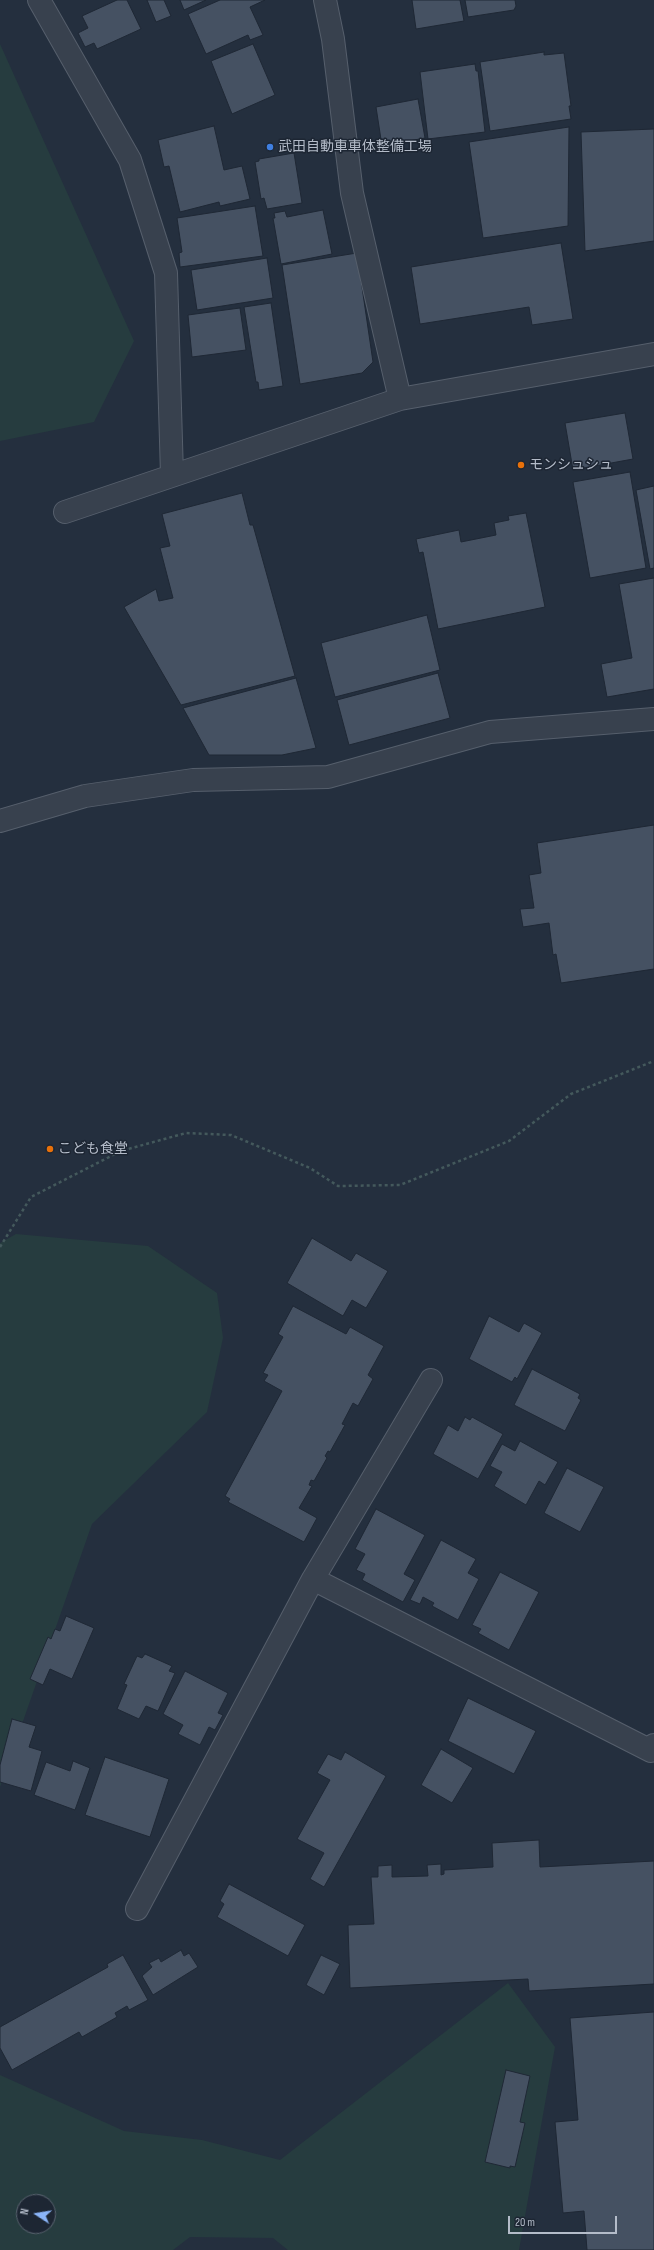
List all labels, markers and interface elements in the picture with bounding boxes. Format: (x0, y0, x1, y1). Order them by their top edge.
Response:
place label: 武田自動車車体整備工場 (278, 139, 432, 155)
marker: 武田自動車車体整備工場 (265, 142, 275, 152)
place label: モンシュシュ (529, 457, 613, 473)
marker: モンシュシュ (516, 460, 526, 470)
place label: こども食堂 (58, 1141, 128, 1157)
marker: こども食堂 (45, 1144, 55, 1154)
north arrow (16, 2194, 56, 2234)
text: N (18, 2207, 32, 2216)
scale bar (510, 2208, 619, 2234)
text: 20 m (515, 2215, 535, 2230)

